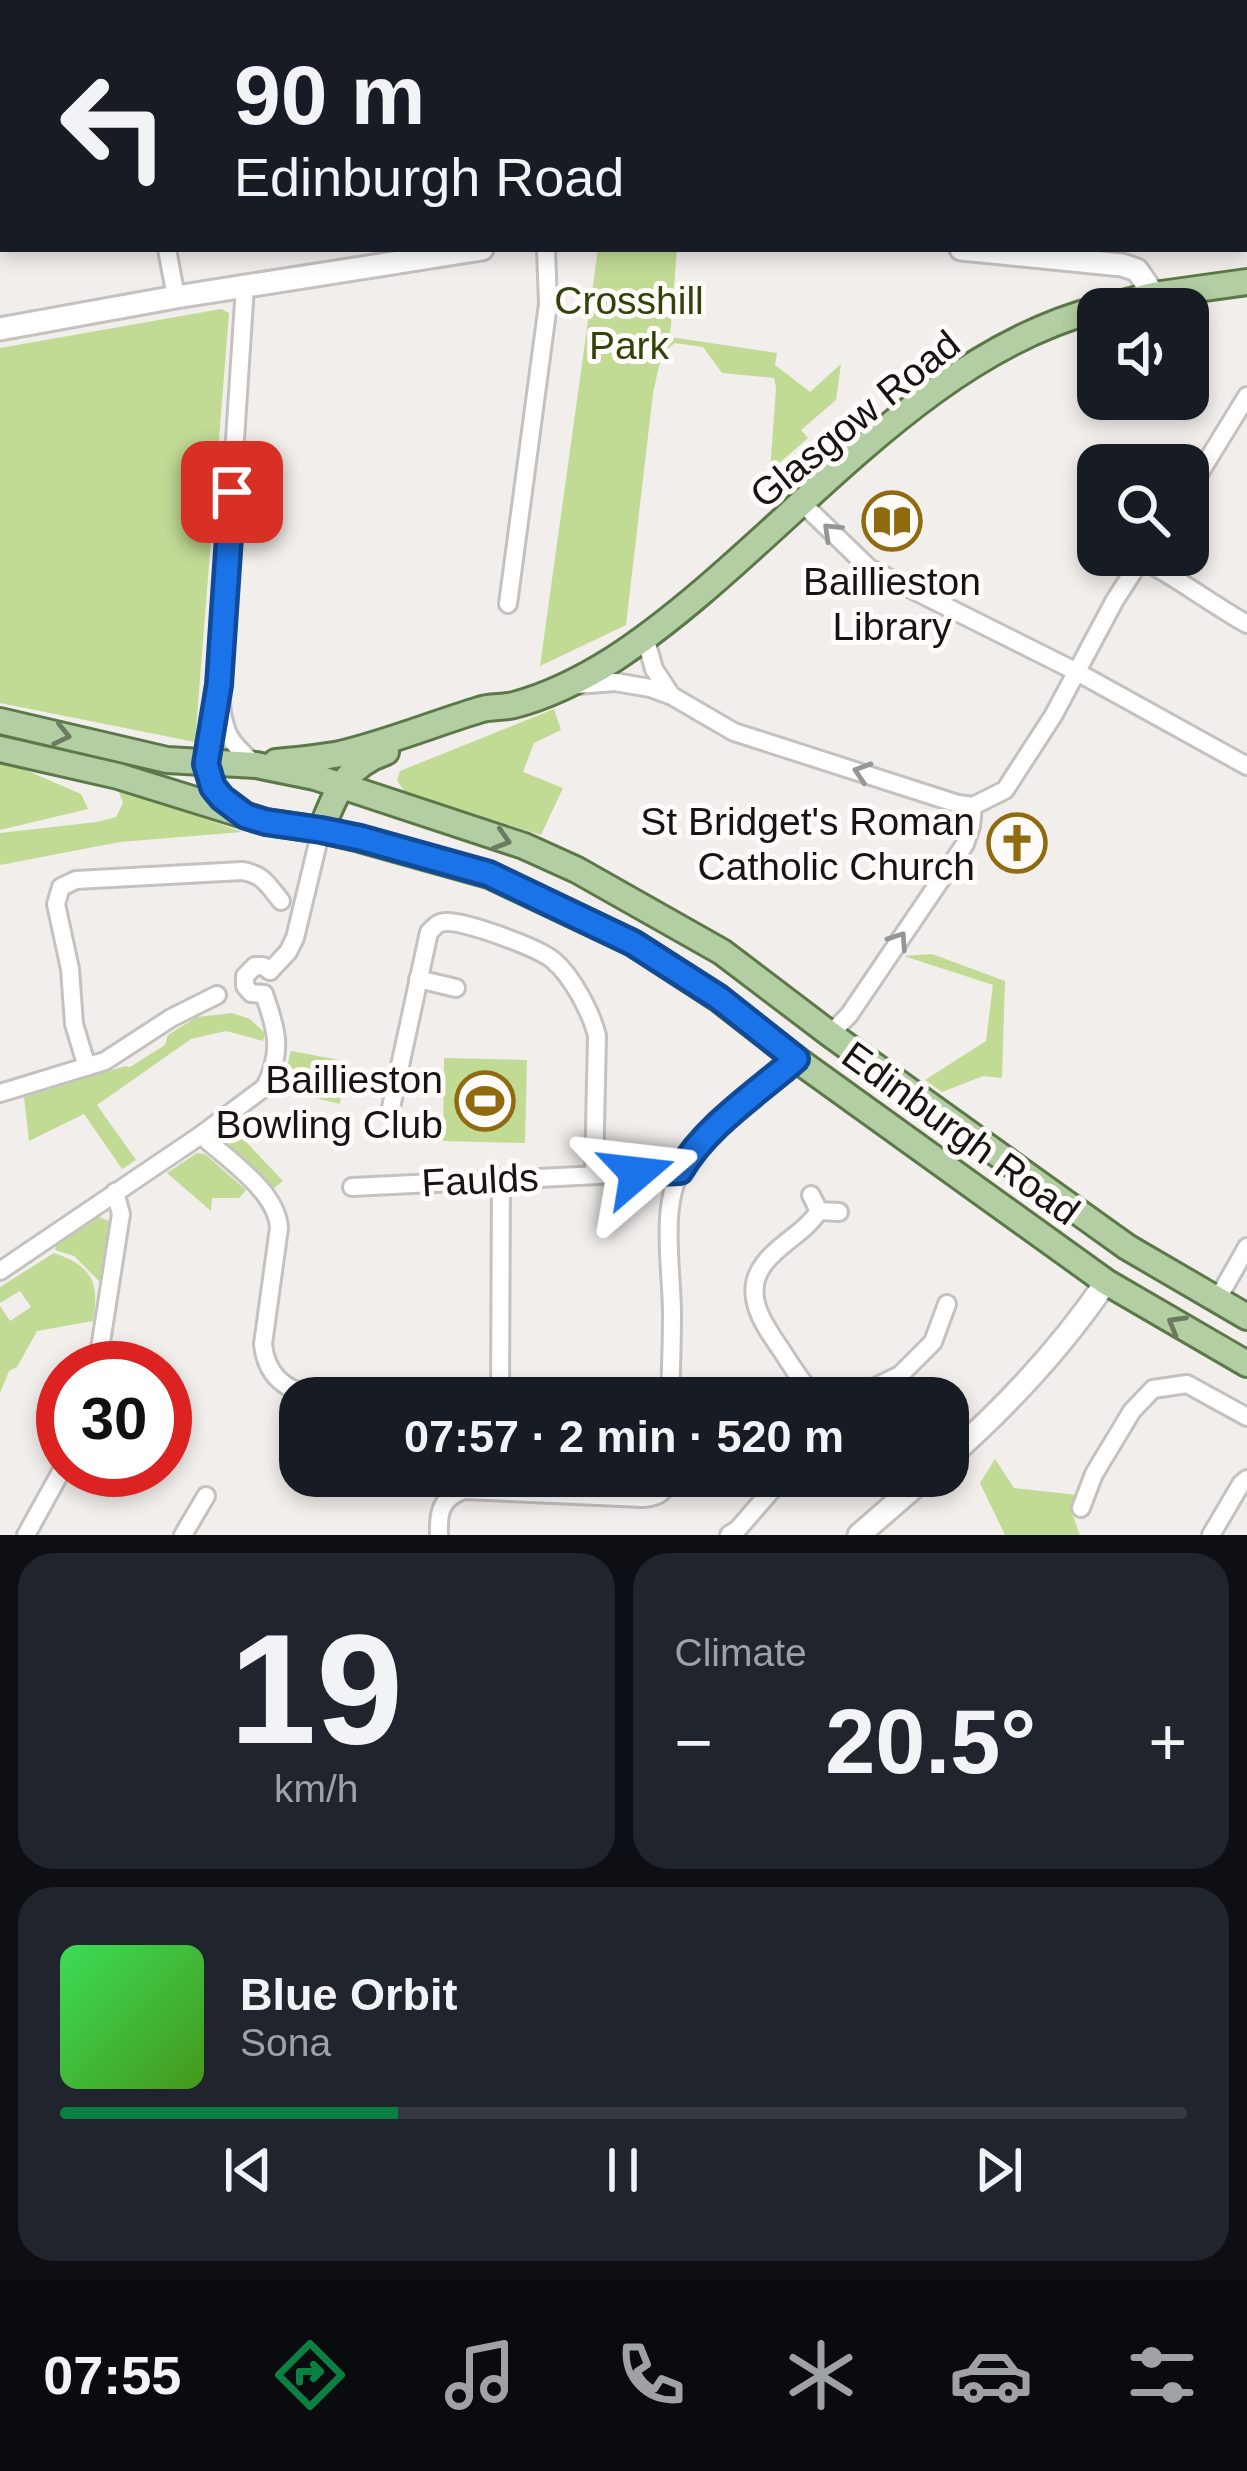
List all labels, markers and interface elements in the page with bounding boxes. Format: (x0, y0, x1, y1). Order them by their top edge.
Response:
icon: left (36, 48, 192, 204)
text: 90 m (234, 48, 425, 142)
text: Edinburgh Road (234, 147, 624, 207)
park label: Crosshill Park (554, 279, 704, 367)
map controls (1077, 288, 1209, 576)
button: sound (1077, 288, 1209, 420)
street label: Glasgow Road (742, 322, 968, 516)
pin (181, 441, 283, 543)
button: search (1077, 444, 1209, 576)
icon: arrive (199, 459, 265, 525)
library icon: Baillieston Library (861, 490, 923, 552)
one-way arrow (823, 524, 845, 546)
place label: Baillieston Library (803, 560, 981, 648)
one-way arrow (51, 722, 71, 747)
one-way arrow (852, 761, 873, 786)
place label: St Bridget's Roman Catholic Church (640, 800, 975, 888)
church icon: St Bridget's Roman Catholic Church (986, 812, 1048, 874)
one-way arrow (491, 825, 512, 850)
one-way arrow (885, 931, 907, 953)
street label: Edinburgh Road (834, 1033, 1088, 1233)
place label: Baillieston Bowling Club (215, 1058, 443, 1146)
sports icon: Baillieston Bowling Club (454, 1070, 516, 1132)
position arrow (574, 1110, 700, 1236)
street label: Faulds (420, 1155, 540, 1205)
one-way arrow (1167, 1315, 1189, 1338)
speed limit sign: 30 (36, 1341, 192, 1497)
text: 07:57 · 2 min · 520 m (404, 1411, 844, 1462)
text: 19 (229, 1602, 403, 1776)
text: Climate (675, 1631, 807, 1674)
text: 20.5° (825, 1692, 1036, 1792)
text: − (675, 1705, 713, 1779)
text: + (1148, 1705, 1187, 1779)
text: km/h (274, 1767, 359, 1810)
text: Blue Orbit (240, 1969, 458, 2020)
text: Sona (240, 2021, 331, 2064)
icon: previous (215, 2137, 281, 2203)
icon: pause (590, 2137, 656, 2203)
icon: next (966, 2137, 1032, 2203)
icon: directions (268, 2333, 352, 2417)
icon: music (438, 2333, 522, 2417)
icon: phone (609, 2333, 693, 2417)
icon: climate (779, 2333, 863, 2417)
icon: car (949, 2333, 1033, 2417)
icon: filters (1120, 2333, 1204, 2417)
text: 07:55 (43, 2345, 181, 2405)

